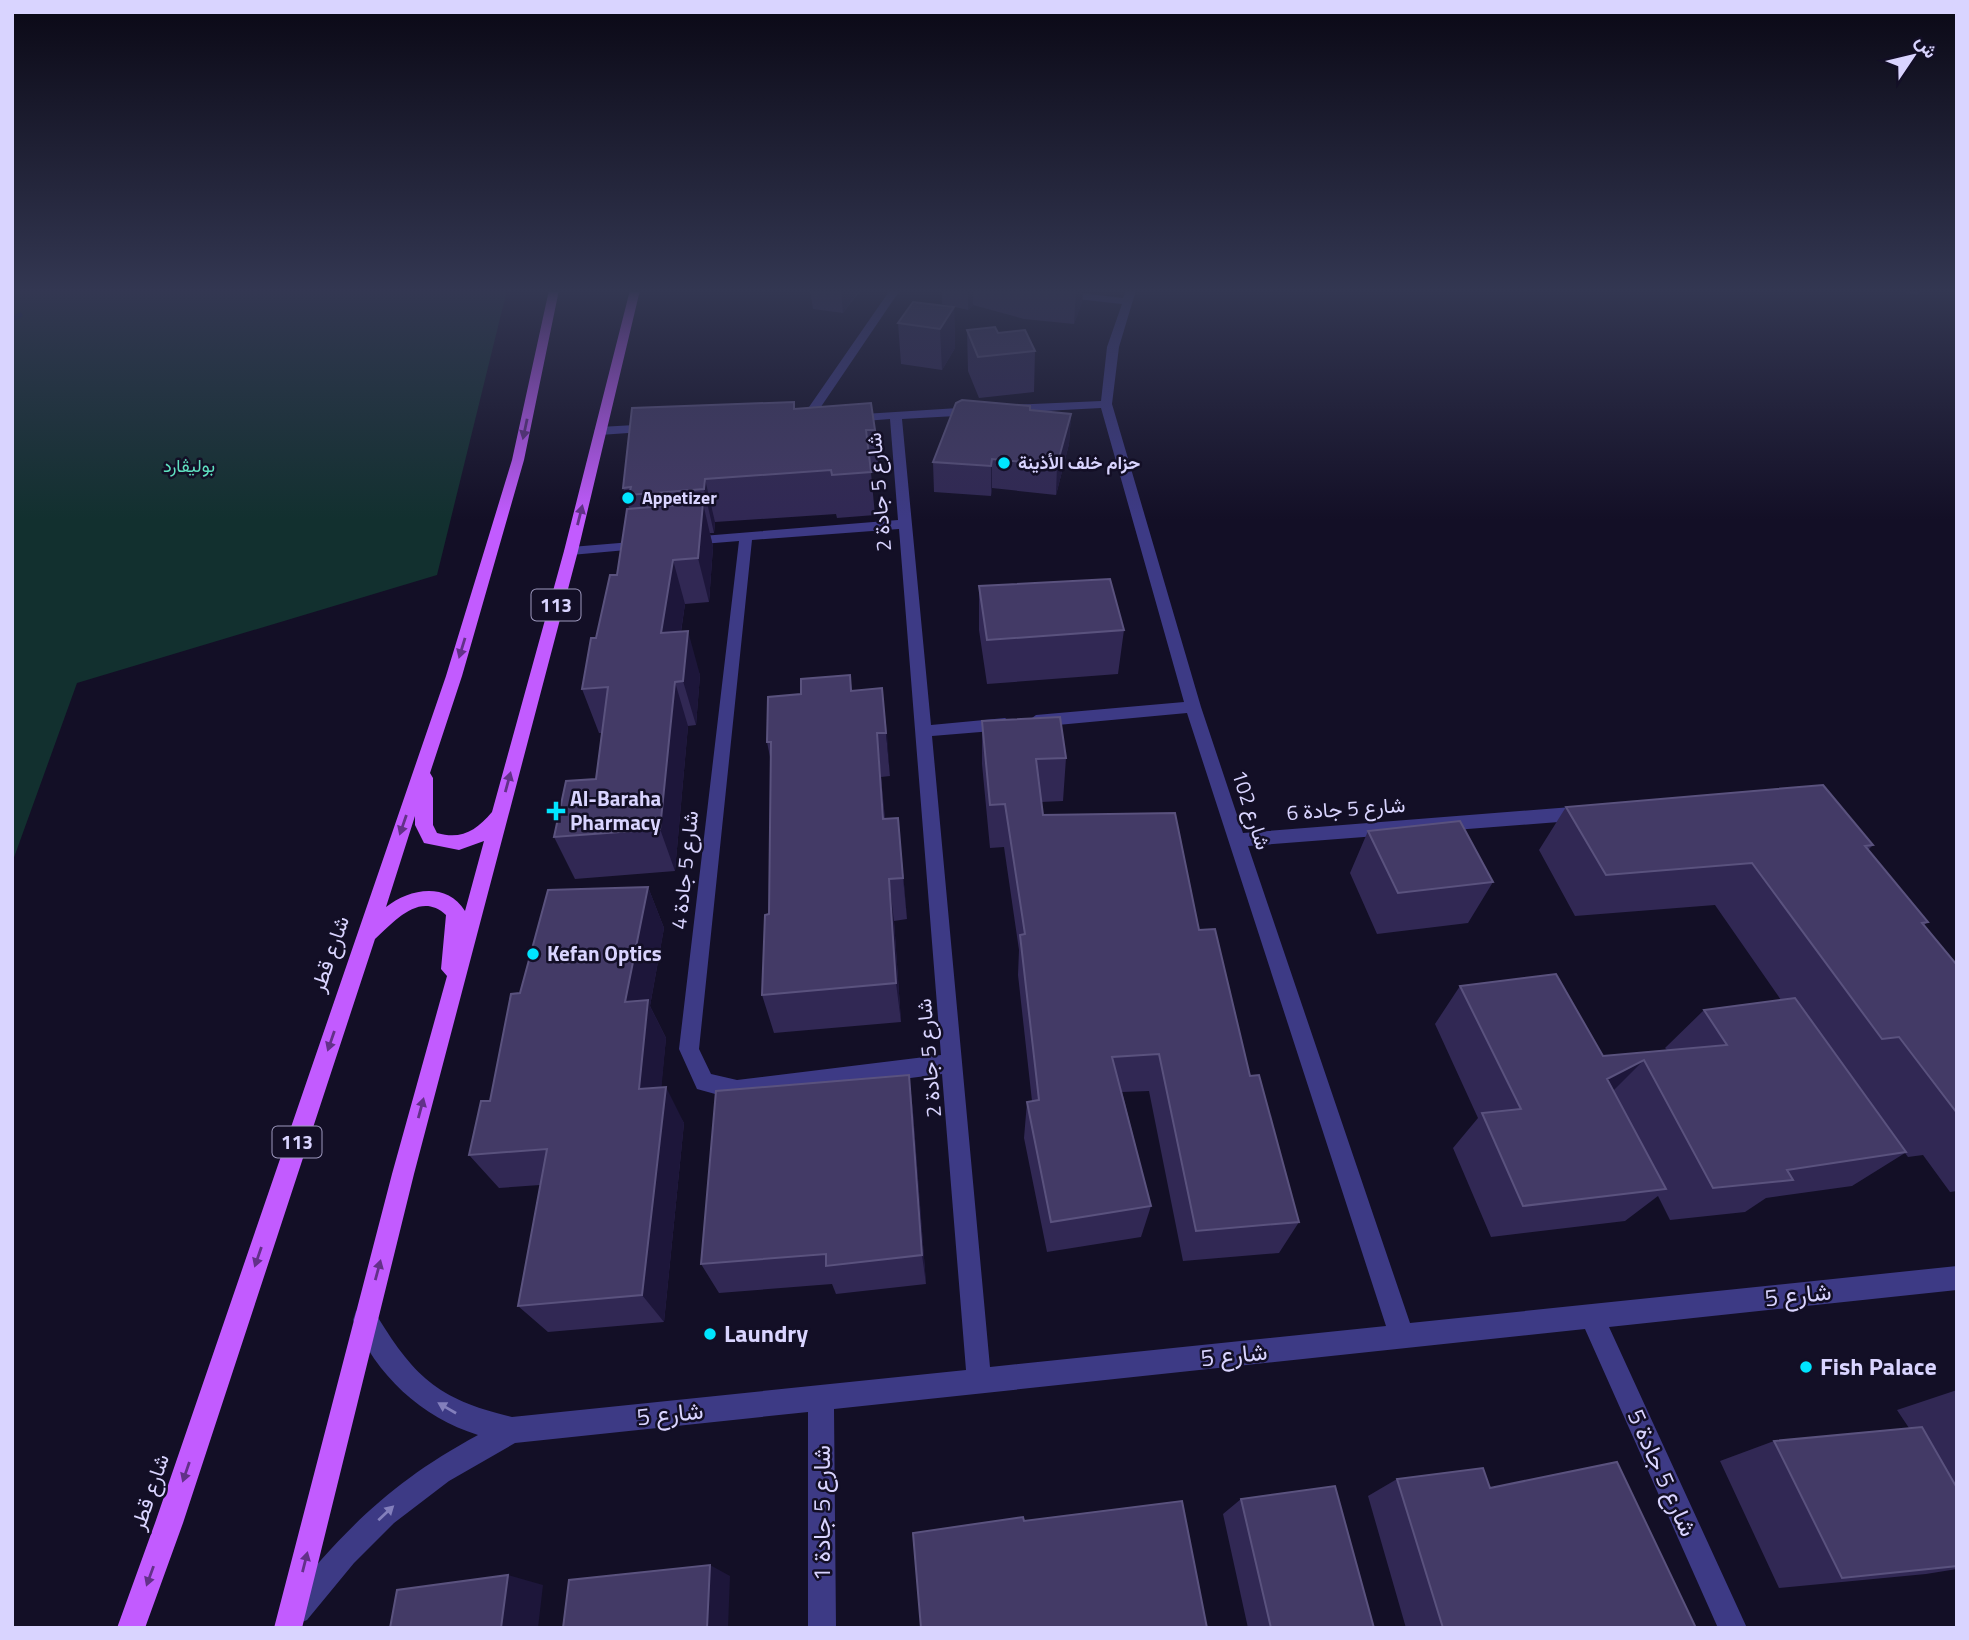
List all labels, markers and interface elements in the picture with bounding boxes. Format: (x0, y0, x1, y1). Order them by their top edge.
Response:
north arrow (1878, 21, 1948, 91)
text: ش (1909, 28, 1946, 64)
one-way arrow (519, 418, 530, 440)
street label: شارع 5 جادة 2 (857, 431, 899, 553)
place label: حزام خلف الأذينة (1018, 449, 1140, 476)
park label: بوليڤارد (163, 452, 215, 479)
marker: حزام خلف الأذينة (996, 455, 1012, 471)
place label: Appetizer (642, 484, 717, 511)
marker: Appetizer (620, 490, 636, 506)
one-way arrow (575, 504, 586, 526)
road number: 113 (532, 590, 580, 620)
one-way arrow (457, 637, 467, 658)
street label: شارع 102 (1224, 766, 1280, 854)
one-way arrow (504, 771, 514, 792)
place label: Al-Baraha Pharmacy (570, 782, 662, 838)
street label: شارع 5 جادة 6 (1285, 788, 1406, 828)
marker: Al-Baraha Pharmacy (548, 803, 564, 819)
street label: شارع 5 جادة 4 (662, 809, 706, 931)
one-way arrow (397, 815, 408, 836)
street label: شارع قطر (301, 911, 357, 997)
place label: Kefan Optics (547, 937, 662, 969)
marker: Kefan Optics (525, 946, 541, 962)
street label: شارع 5 جادة 2 (907, 997, 949, 1119)
one-way arrow (325, 1031, 336, 1052)
one-way arrow (416, 1097, 427, 1119)
road number: 113 (272, 1126, 322, 1158)
one-way arrow (252, 1246, 263, 1267)
one-way arrow (373, 1258, 384, 1280)
street label: شارع 5 (1763, 1273, 1833, 1315)
place label: Laundry (724, 1315, 808, 1351)
marker: Laundry (702, 1326, 718, 1342)
street label: شارع 5 (1199, 1333, 1269, 1375)
place label: Fish Palace (1820, 1348, 1937, 1384)
marker: Fish Palace (1798, 1359, 1814, 1375)
street label: شارع 5 (635, 1392, 705, 1434)
one-way arrow (438, 1402, 457, 1414)
street label: شارع 5 جادة 5 (1619, 1403, 1707, 1542)
street label: شارع 5 جادة 1 (803, 1445, 839, 1581)
street label: شارع قطر (121, 1449, 177, 1535)
one-way arrow (180, 1462, 191, 1483)
one-way arrow (377, 1505, 394, 1521)
one-way arrow (300, 1550, 311, 1572)
one-way arrow (144, 1565, 155, 1586)

